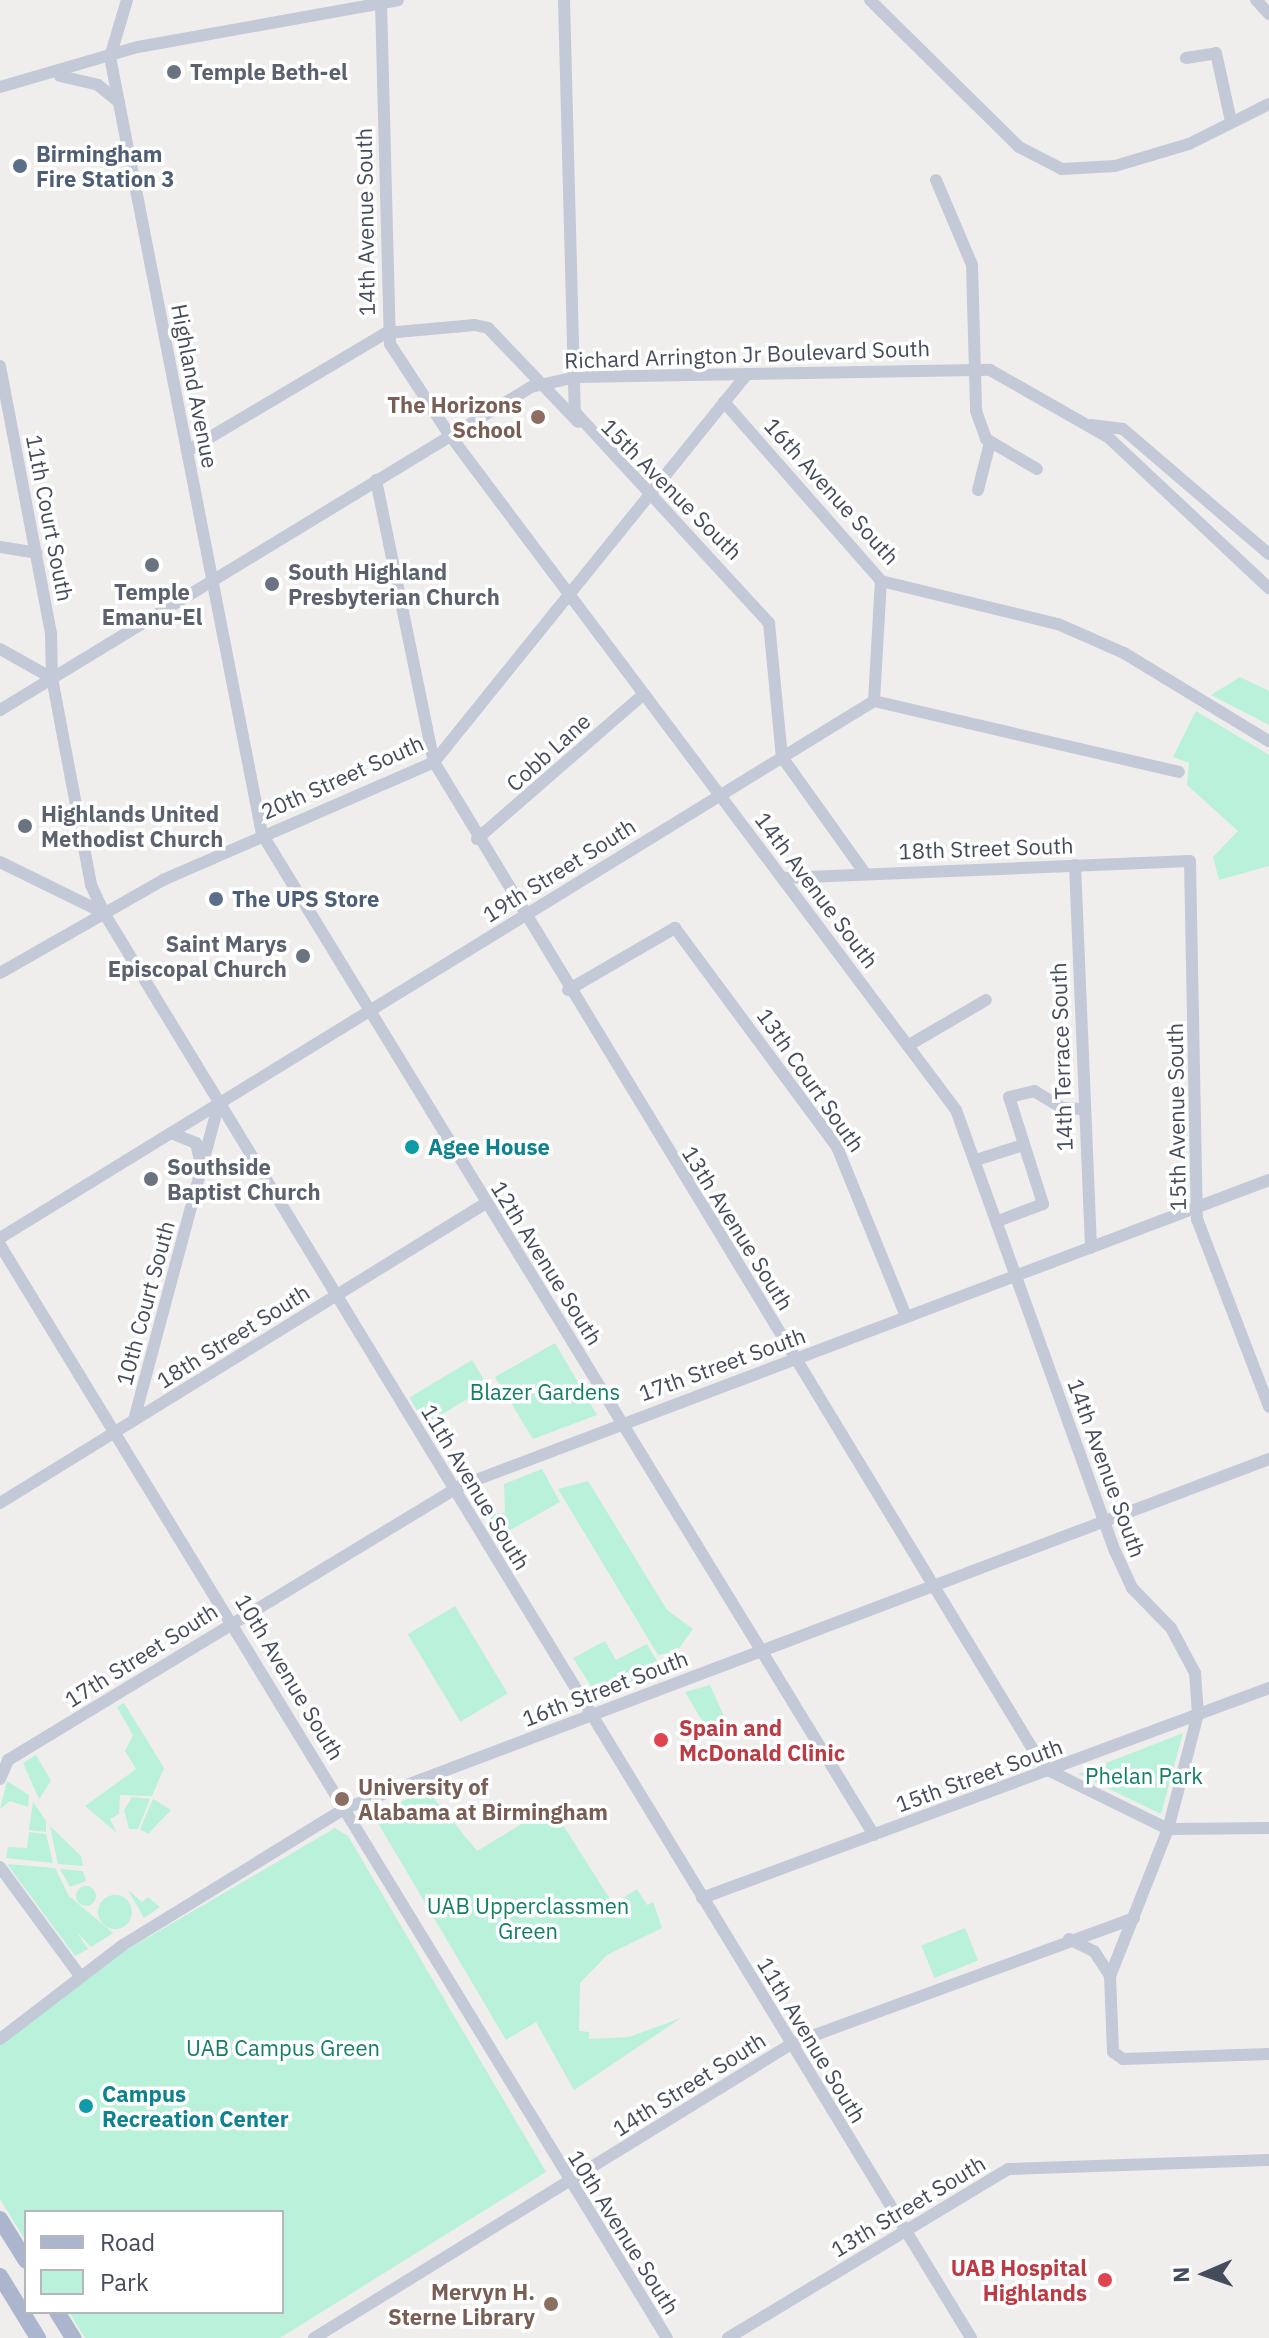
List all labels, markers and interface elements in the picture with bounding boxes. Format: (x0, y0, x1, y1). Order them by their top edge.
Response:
place label: Temple Beth-el (190, 59, 348, 85)
marker: Temple Beth-el (165, 63, 183, 81)
street label: 14th Avenue South (350, 128, 380, 316)
place label: Birmingham Fire Station 3 (36, 140, 175, 192)
marker: Birmingham Fire Station 3 (11, 157, 29, 175)
street label: Highland Avenue (166, 302, 224, 470)
street label: Richard Arrington Jr Boulevard South (564, 334, 930, 374)
place label: The Horizons School (387, 391, 522, 442)
marker: The Horizons School (529, 408, 547, 426)
street label: 16th Avenue South (759, 412, 905, 570)
street label: 15th Avenue South (596, 413, 748, 565)
street label: 11th Court South (21, 432, 79, 604)
marker: Temple Emanu-El (143, 556, 161, 574)
place label: South Highland Presbyterian Church (288, 558, 500, 610)
marker: South Highland Presbyterian Church (263, 575, 281, 593)
place label: Temple Emanu-El (102, 578, 202, 630)
street label: Cobb Lane (501, 707, 595, 797)
street label: 20th Street South (257, 729, 427, 825)
place label: Highlands United Methodist Church (41, 800, 223, 852)
street label: 14th Avenue South (750, 807, 884, 973)
street label: 19th Street South (478, 812, 640, 928)
marker: Highlands United Methodist Church (16, 817, 34, 835)
street label: 18th Street South (898, 832, 1074, 864)
place label: The UPS Store (232, 886, 379, 912)
marker: The UPS Store (207, 890, 225, 908)
place label: Saint Marys Episcopal Church (108, 930, 287, 982)
marker: Saint Marys Episcopal Church (294, 947, 312, 965)
street label: 14th Terrace South (1045, 962, 1077, 1152)
street label: 13th Court South (752, 1003, 870, 1157)
street label: 15th Avenue South (1161, 1023, 1191, 1211)
place label: Agee House (428, 1134, 550, 1160)
marker: Agee House (403, 1138, 421, 1156)
street label: 13th Avenue South (677, 1141, 799, 1315)
place label: Southside Baptist Church (167, 1153, 320, 1204)
marker: Southside Baptist Church (142, 1170, 160, 1188)
street label: 12th Avenue South (486, 1176, 608, 1350)
street label: 10th Court South (110, 1218, 180, 1388)
street label: 18th Street South (152, 1278, 314, 1394)
street label: 17th Street South (635, 1322, 809, 1406)
street label: 14th Avenue South (1062, 1375, 1152, 1561)
park label: Blazer Gardens (470, 1379, 620, 1405)
street label: 11th Avenue South (416, 1400, 536, 1574)
street label: 10th Avenue South (230, 1590, 350, 1764)
street label: 17th Street South (60, 1597, 222, 1713)
street label: 16th Street South (519, 1644, 691, 1732)
place label: Spain and McDonald Clinic (679, 1714, 845, 1766)
marker: Spain and McDonald Clinic (650, 1729, 672, 1751)
street label: 15th Street South (892, 1733, 1066, 1817)
park label: Phelan Park (1085, 1763, 1203, 1789)
place label: University of Alabama at Birmingham (358, 1773, 608, 1824)
marker: University of Alabama at Birmingham (333, 1790, 351, 1808)
park label: UAB Upperclassmen Green (427, 1892, 629, 1944)
street label: 11th Avenue South (752, 1953, 872, 2127)
street label: 14th Street South (608, 2026, 770, 2142)
park label: UAB Campus Green (186, 2035, 380, 2061)
place label: Campus Recreation Center (102, 2080, 289, 2132)
marker: Campus Recreation Center (77, 2097, 95, 2115)
street label: 10th Avenue South (563, 2145, 685, 2319)
street label: 13th Street South (826, 2150, 990, 2262)
legend (24, 2210, 284, 2314)
text: Road (100, 2226, 155, 2258)
north arrow (1165, 2234, 1245, 2314)
place label: UAB Hospital Highlands (951, 2254, 1087, 2306)
text: Park (100, 2266, 149, 2298)
text: N (1166, 2266, 1195, 2283)
marker: UAB Hospital Highlands (1094, 2269, 1116, 2291)
place label: Mervyn H. Sterne Library (388, 2278, 535, 2330)
marker: Mervyn H. Sterne Library (542, 2295, 560, 2313)

